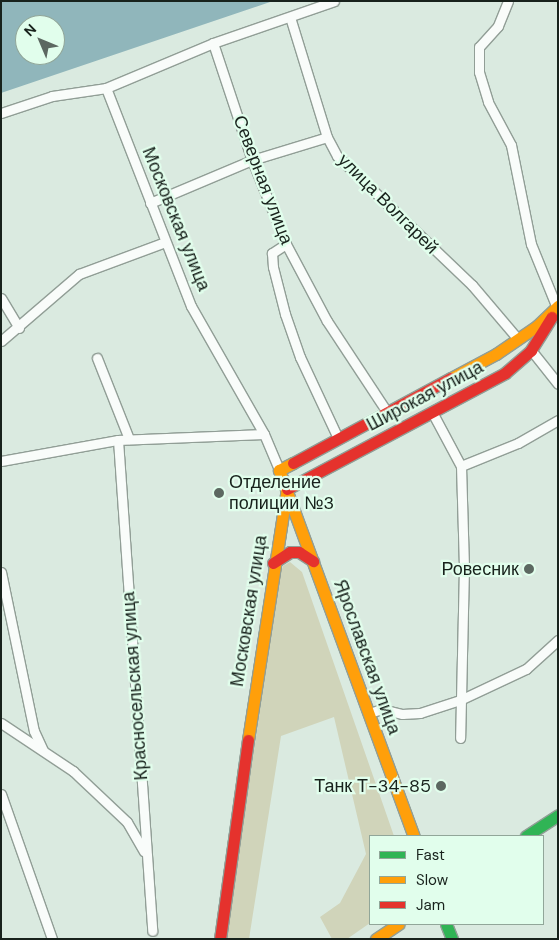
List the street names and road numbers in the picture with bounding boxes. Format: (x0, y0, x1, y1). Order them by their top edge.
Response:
street label: Северная улица (228, 112, 298, 248)
street label: Московская улица (137, 144, 215, 294)
street label: улица Волгарей (333, 149, 443, 259)
street label: Широкая улица (363, 356, 487, 436)
street label: Московская улица (226, 534, 272, 688)
street label: Ярославская улица (329, 577, 405, 737)
street label: Красносельская улица (118, 591, 152, 781)

